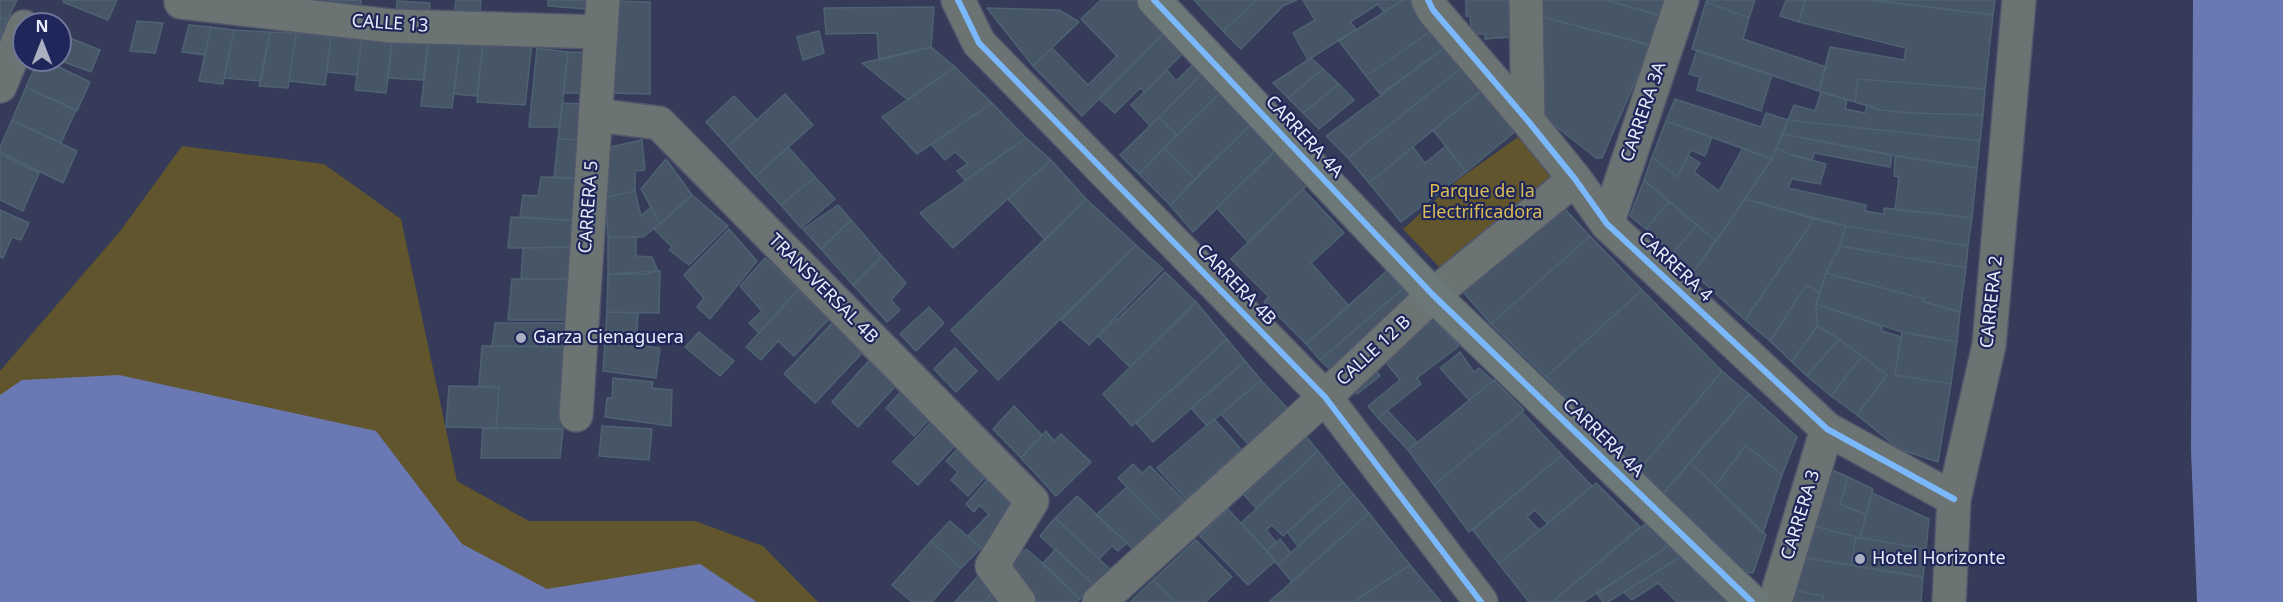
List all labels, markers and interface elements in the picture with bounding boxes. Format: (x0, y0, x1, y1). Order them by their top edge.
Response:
street label: CALLE 13 (351, 11, 429, 37)
north arrow (12, 12, 72, 72)
text: N (35, 15, 49, 37)
street label: CARRERA 3A (1617, 59, 1671, 165)
street label: CARRERA 4A (1260, 91, 1348, 183)
street label: CARRERA 5 (575, 160, 603, 254)
park label: Parque de la Electrificadora (1422, 181, 1542, 224)
street label: CARRERA 4 (1634, 227, 1716, 307)
street label: TRANSVERSAL 4B (764, 230, 882, 348)
street label: CARRERA 4B (1192, 240, 1280, 330)
street label: CARRERA 2 (1976, 255, 2008, 349)
street label: CALLE 12 B (1332, 311, 1416, 391)
place label: Garza Cienaguera (533, 327, 684, 349)
marker: Garza Cienaguera (514, 331, 528, 345)
street label: CARRERA 4A (1558, 394, 1648, 482)
street label: CARRERA 3 (1777, 467, 1825, 563)
place label: Hotel Horizonte (1872, 548, 2006, 570)
marker: Hotel Horizonte (1853, 552, 1867, 566)

